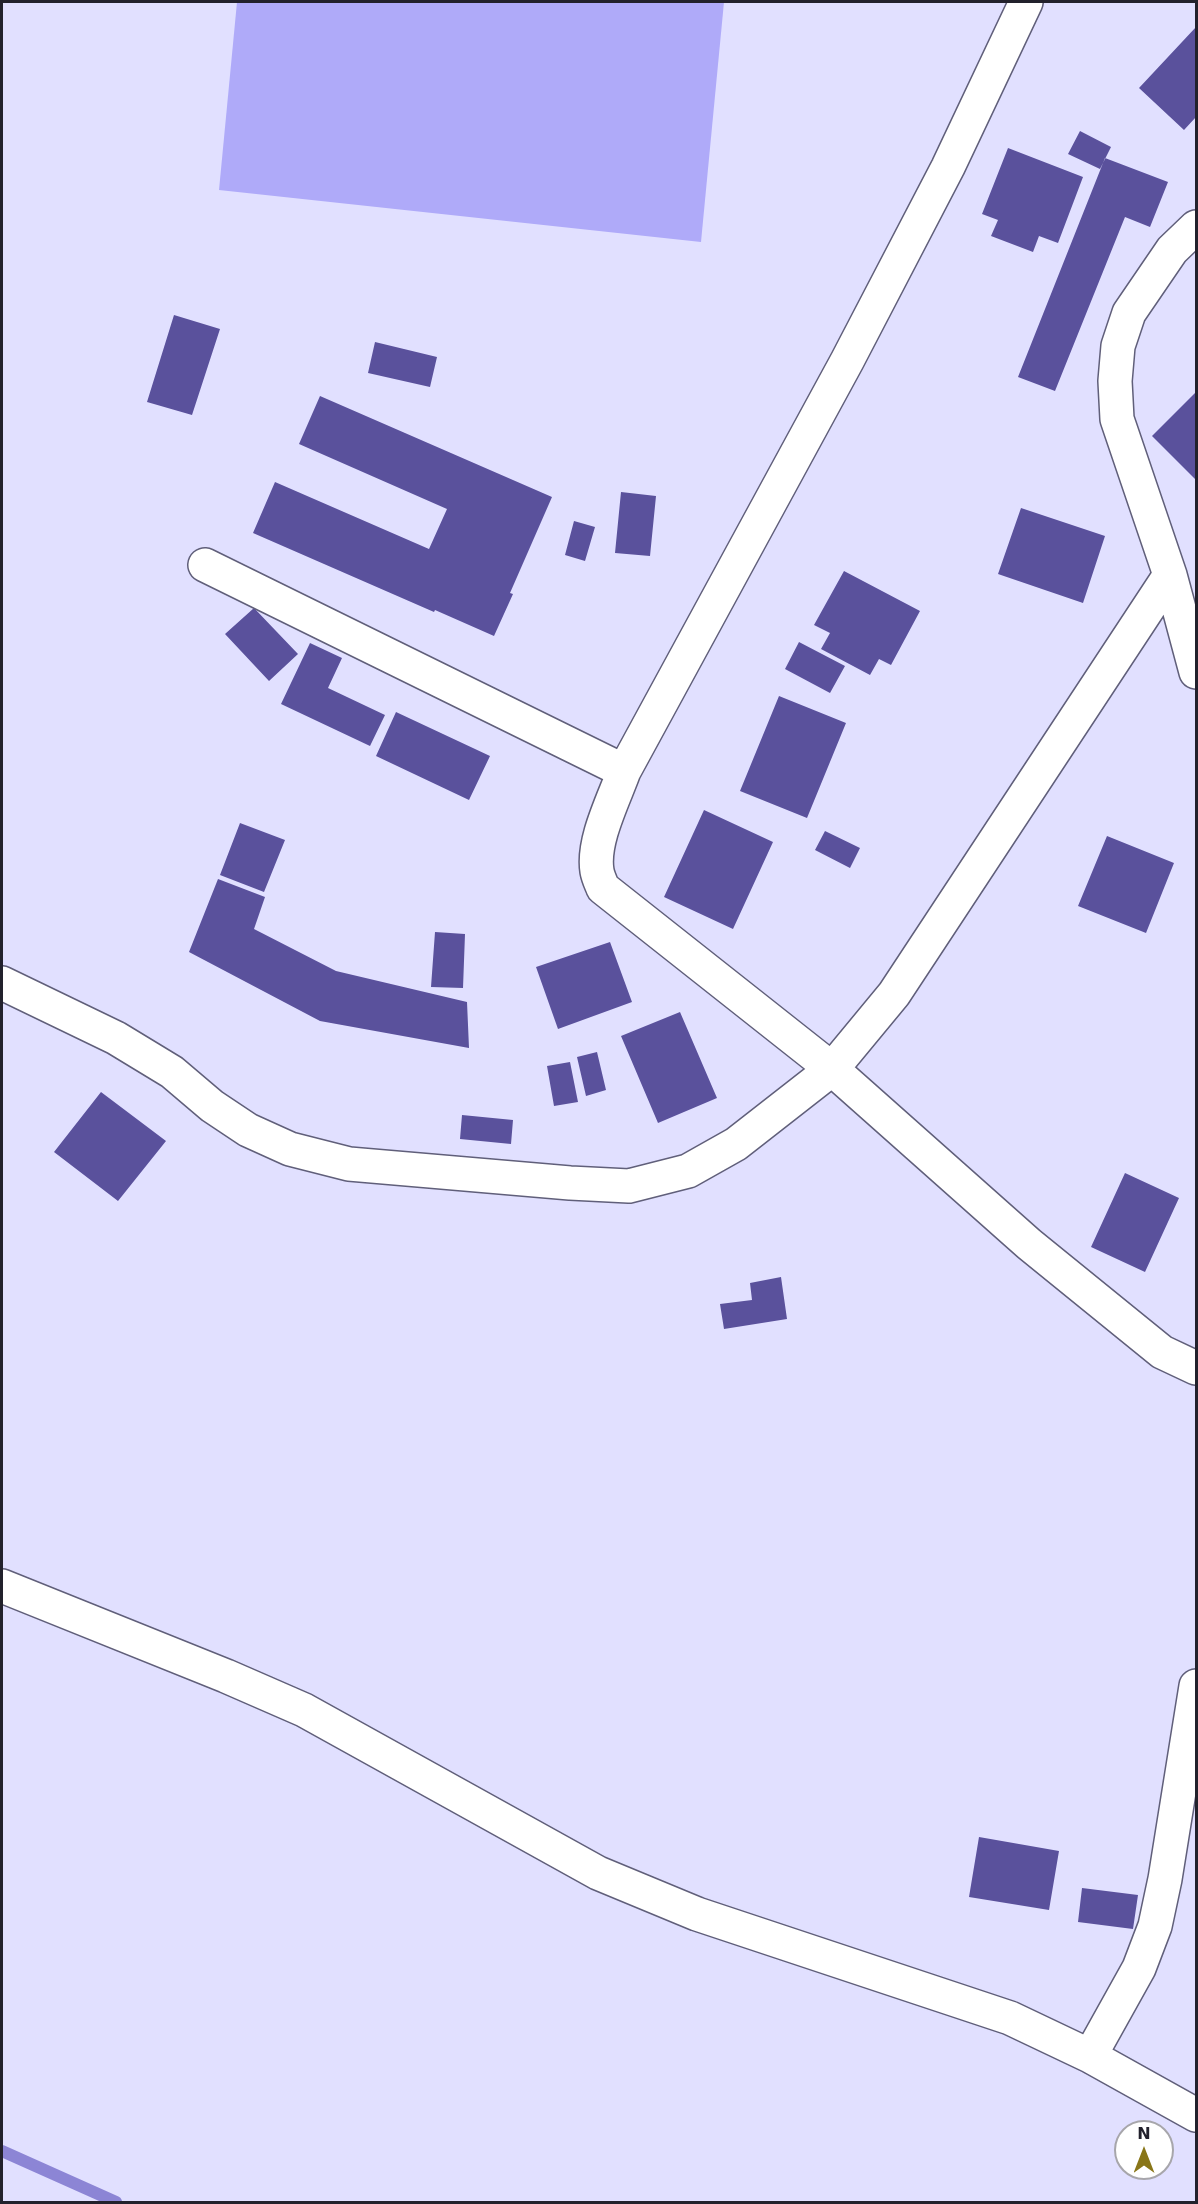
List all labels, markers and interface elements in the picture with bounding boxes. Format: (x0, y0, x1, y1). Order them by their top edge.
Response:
north arrow (1114, 2120, 1174, 2180)
text: N (1137, 2124, 1151, 2143)

